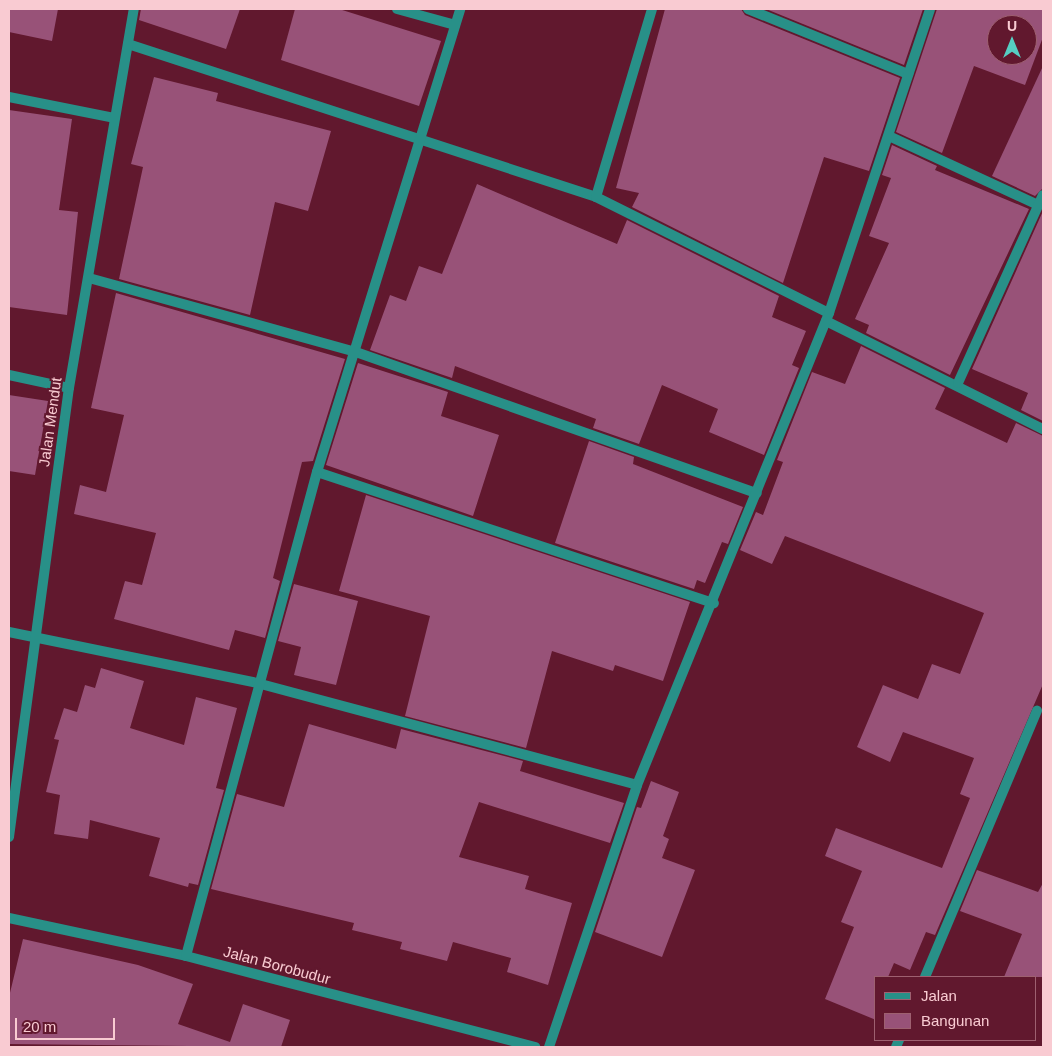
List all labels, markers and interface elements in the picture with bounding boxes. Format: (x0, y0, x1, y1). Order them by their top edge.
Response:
north arrow (987, 15, 1037, 65)
text: U (1007, 18, 1017, 34)
street label: Jalan Mendut (35, 376, 65, 468)
street label: Jalan Borobudur (222, 942, 332, 988)
legend (874, 976, 1037, 1041)
text: Jalan (921, 987, 957, 1004)
scale bar (18, 1008, 118, 1040)
text: Bangunan (921, 1012, 989, 1029)
text: 20 m (23, 1018, 56, 1035)

